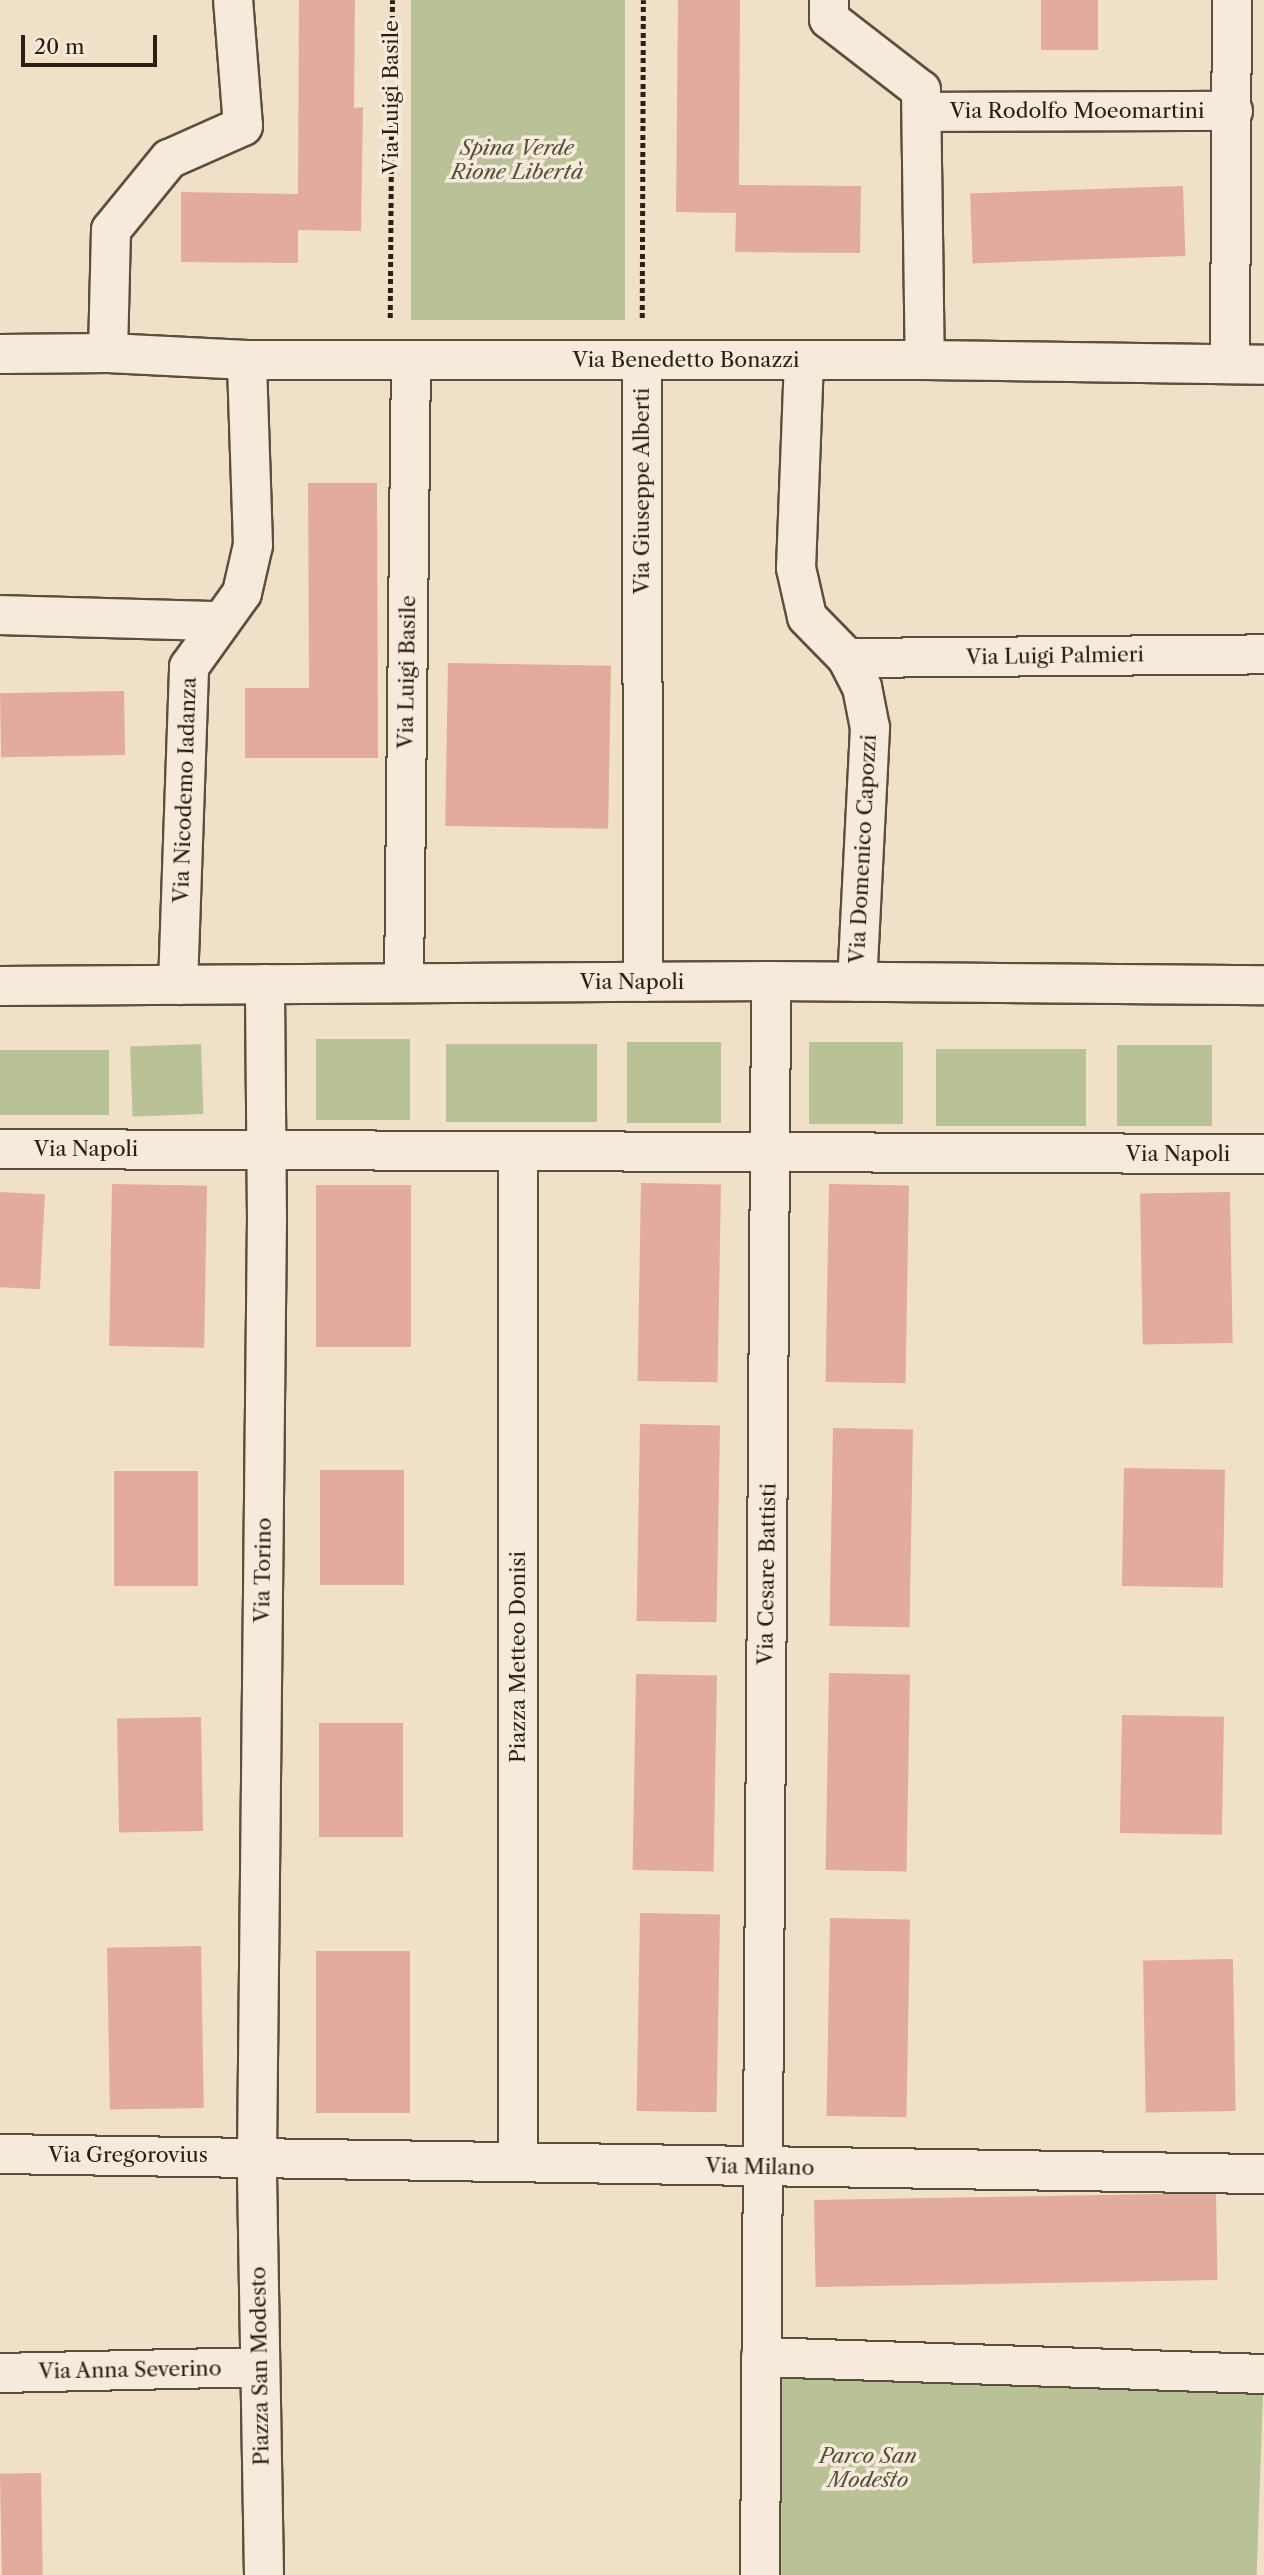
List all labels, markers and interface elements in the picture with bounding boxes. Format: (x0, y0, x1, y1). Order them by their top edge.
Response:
street label: Via Luigi Basile (378, 20, 404, 174)
scale bar (24, 21, 161, 65)
text: 20 m (34, 34, 85, 59)
street label: Via Rodolfo Moeomartini (950, 98, 1204, 124)
park label: Spina Verde Rione Libertà (451, 135, 583, 185)
street label: Via Benedetto Bonazzi (572, 347, 800, 373)
street label: Via Giuseppe Alberti (629, 387, 655, 595)
street label: Via Luigi Basile (393, 595, 421, 749)
street label: Via Luigi Palmieri (966, 642, 1144, 670)
street label: Via Nicodemo Iadanza (168, 677, 202, 903)
street label: Via Domenico Capozzi (844, 734, 882, 964)
street label: Via Napoli (580, 969, 684, 995)
street label: Via Napoli (34, 1136, 138, 1162)
street label: Via Napoli (1126, 1141, 1230, 1167)
street label: Via Cesare Battisti (753, 1483, 781, 1665)
street label: Via Torino (249, 1517, 277, 1623)
street label: Piazza Metteo Donisi (505, 1551, 531, 1763)
street label: Via Gregorovius (48, 2142, 208, 2168)
street label: Via Milano (705, 2153, 815, 2181)
street label: Piazza San Modesto (246, 2266, 274, 2466)
street label: Via Anna Severino (38, 2356, 222, 2384)
park label: Parco San Modesto (819, 2443, 917, 2493)

